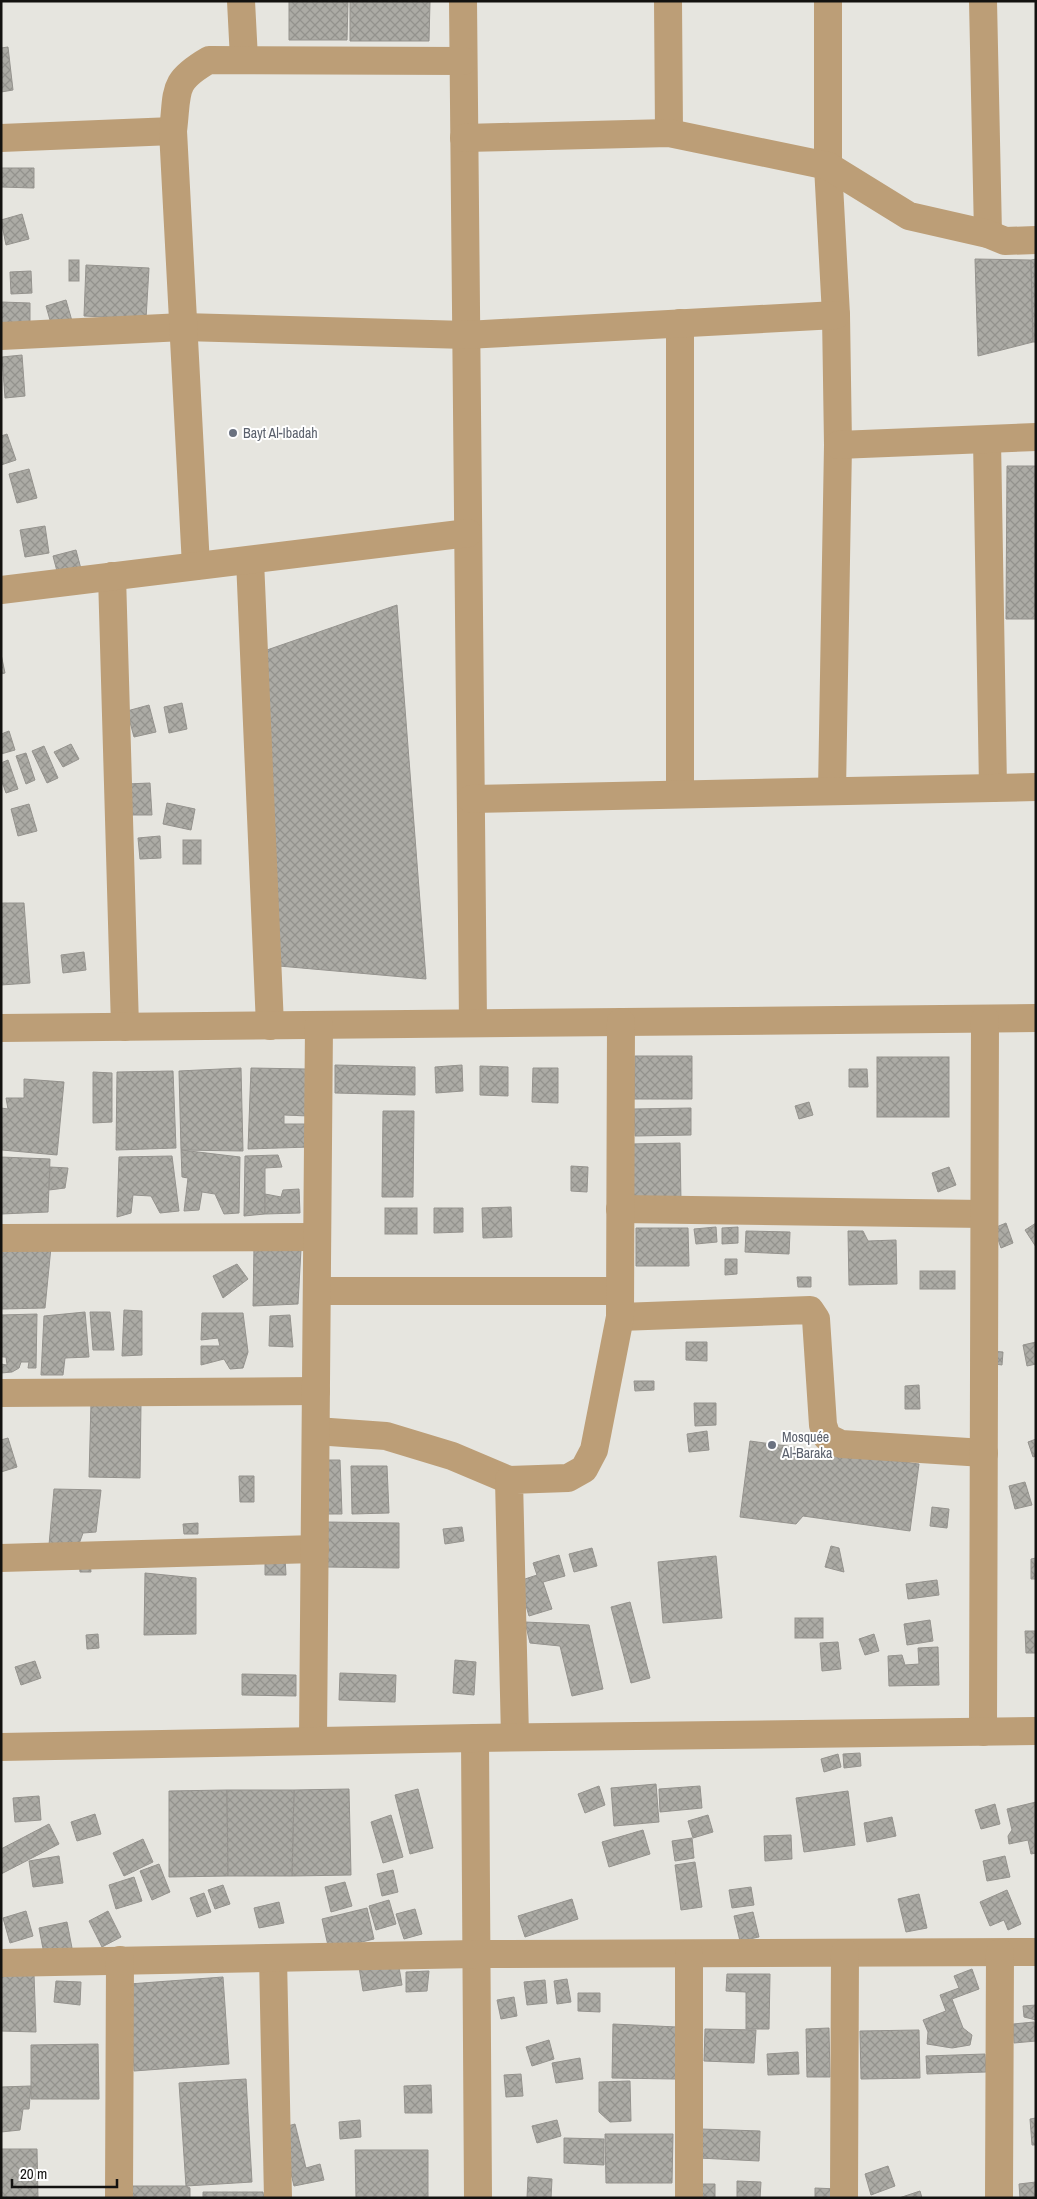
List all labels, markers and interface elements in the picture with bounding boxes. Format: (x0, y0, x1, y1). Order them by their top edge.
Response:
place label: Bayt Al-Ibadah (243, 424, 318, 442)
marker: Bayt Al-Ibadah (227, 427, 239, 439)
place label: Mosquée Al-Baraka (781, 1428, 833, 1462)
marker: Mosquée Al-Baraka (766, 1439, 778, 1451)
scale bar (12, 2156, 118, 2188)
text: 20 m (20, 2163, 47, 2184)

